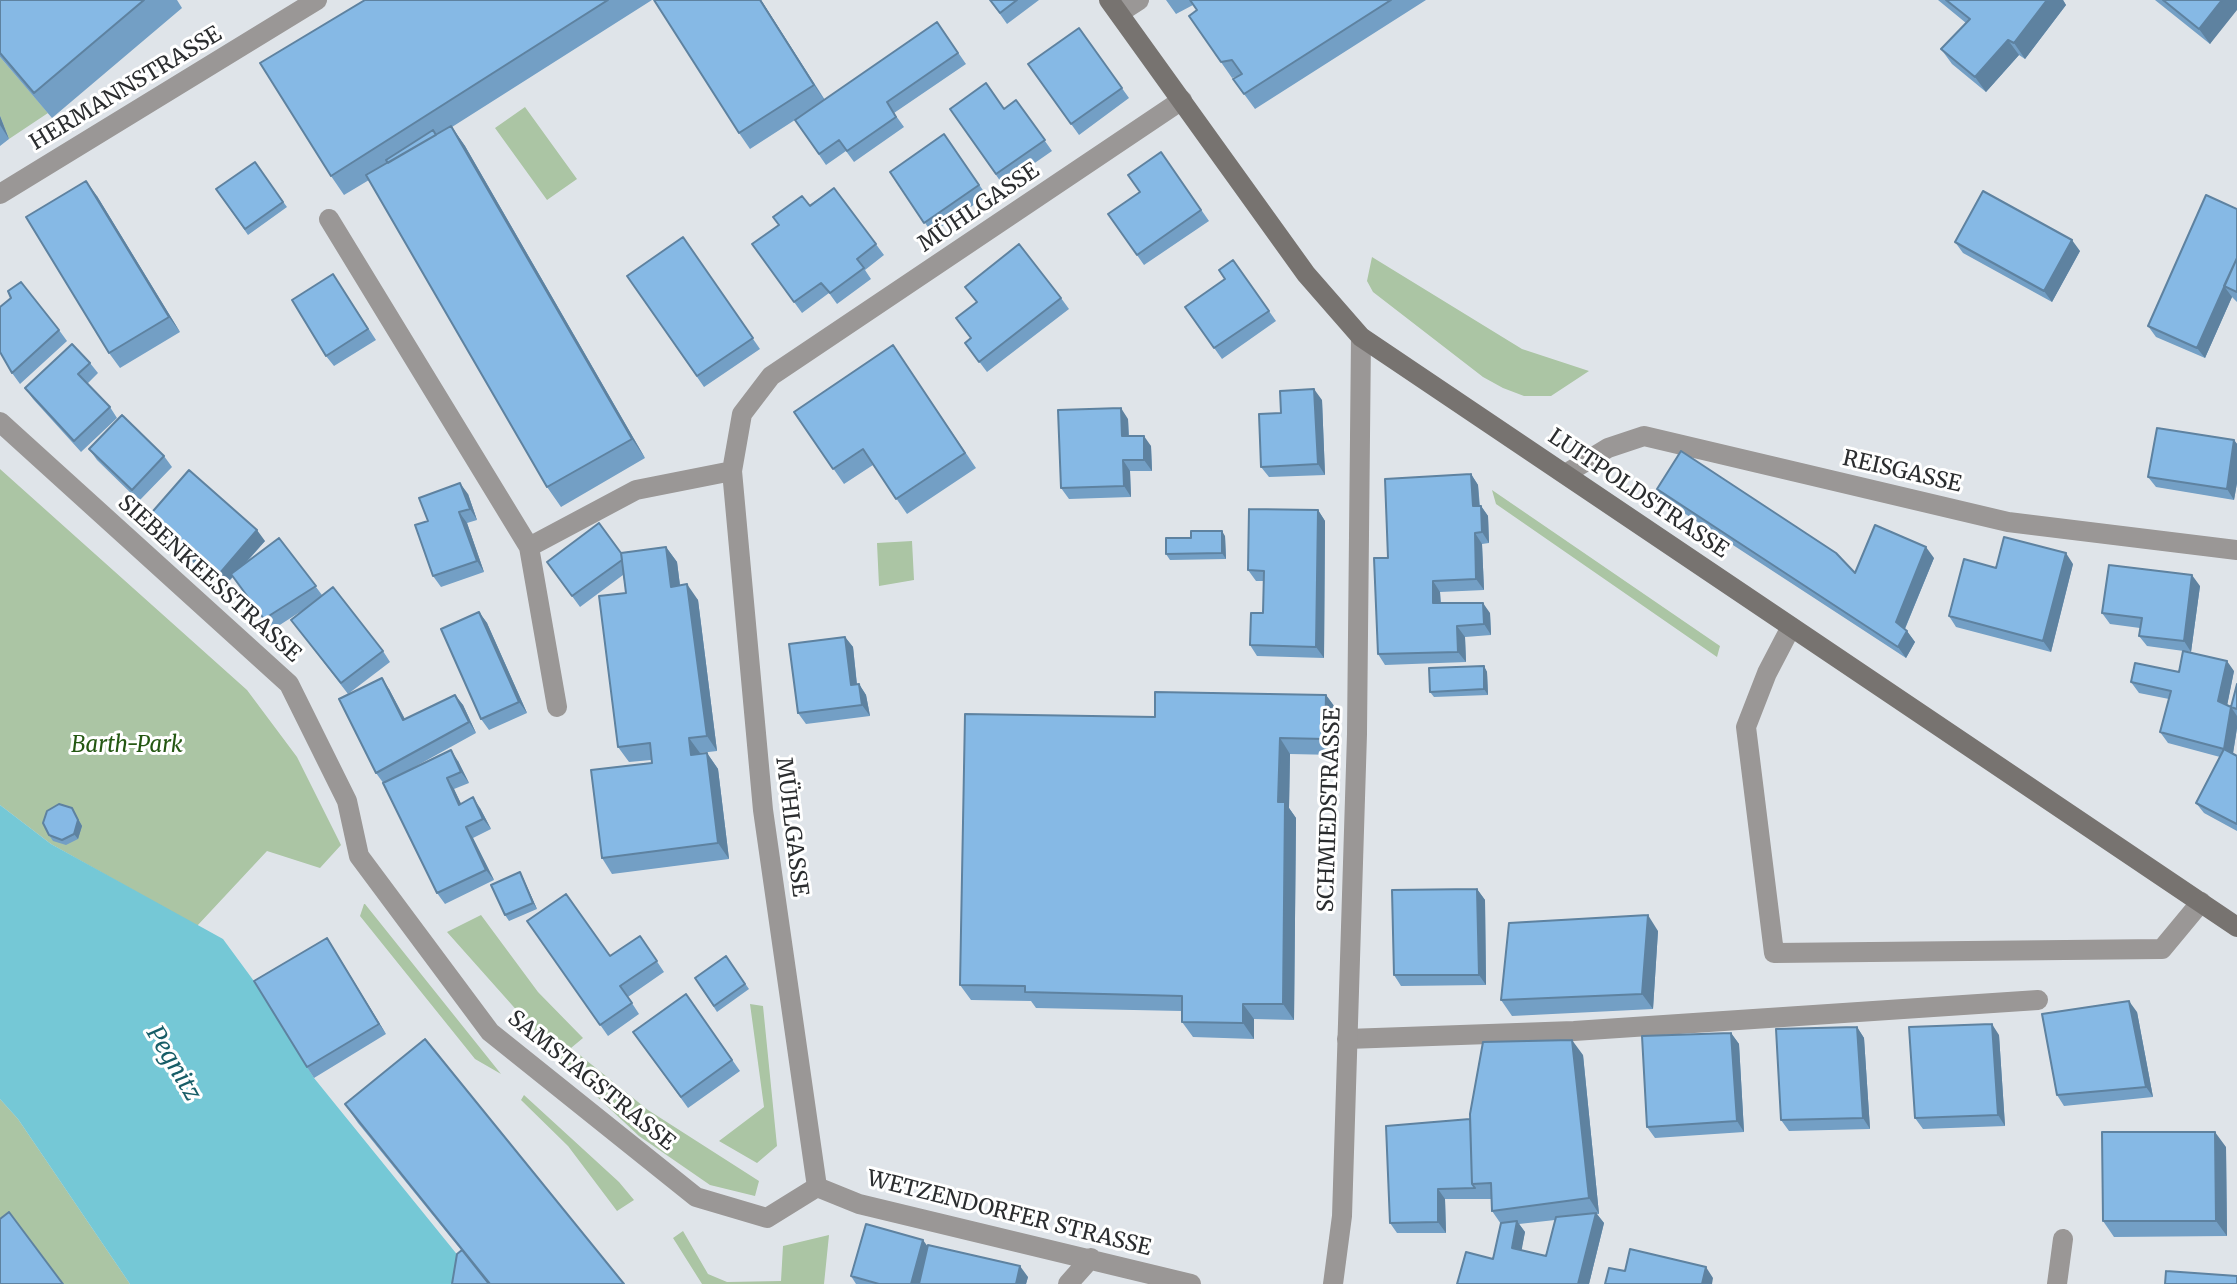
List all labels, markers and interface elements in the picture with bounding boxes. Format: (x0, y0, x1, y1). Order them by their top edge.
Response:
street label: HERMANNSTRASSE (26, 21, 226, 157)
street label: MÜHLGASSE (914, 158, 1044, 258)
street label: LUITPOLDSTRASSE (1543, 424, 1733, 564)
street label: REISGASSE (1840, 446, 1964, 498)
street label: SIEBENKEESSTRASSE (112, 490, 306, 668)
street label: SCHMIEDSTRASSE (1313, 707, 1347, 913)
park label: Barth-Park (71, 733, 183, 759)
street label: MÜHLGASSE (769, 756, 813, 898)
street label: SAMSTAGSTRASSE (502, 1005, 680, 1157)
water label: Pegnitz (140, 1021, 206, 1107)
street label: WETZENDORFER STRASSE (864, 1166, 1154, 1262)

